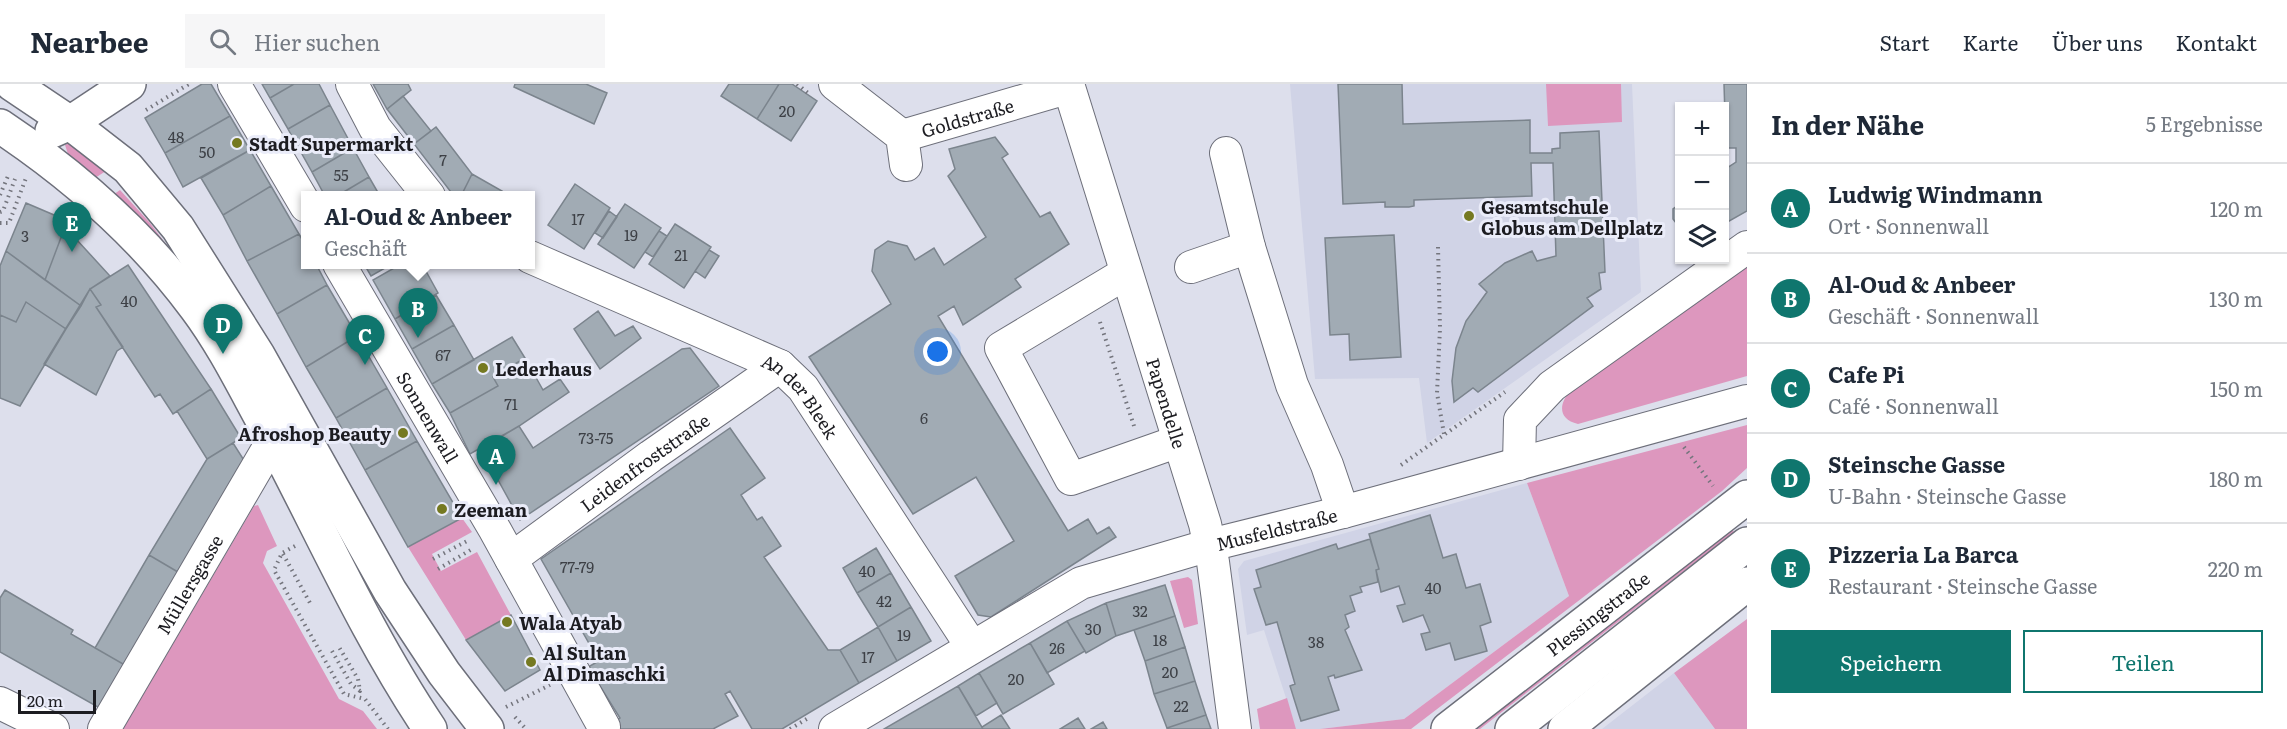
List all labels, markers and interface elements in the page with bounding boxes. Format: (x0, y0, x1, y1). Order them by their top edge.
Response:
search box (185, 14, 605, 68)
text: Nearbee (30, 20, 149, 62)
icon: search (206, 25, 239, 58)
text: Hier suchen (254, 25, 380, 58)
text: Start (1879, 26, 1930, 57)
text: Karte (1963, 26, 2018, 57)
text: Über uns (2051, 26, 2142, 57)
text: Kontakt (2175, 26, 2257, 57)
street label: Goldstraße (918, 91, 1017, 143)
house number: 20 (779, 99, 795, 122)
map controls (1675, 102, 1729, 264)
button: + (1675, 102, 1729, 156)
text: In der Nähe (1771, 104, 1924, 143)
text: 5 Ergebnisse (2146, 108, 2263, 138)
house number: 48 (168, 125, 184, 148)
place label: Stadt Supermarkt (249, 130, 413, 157)
marker: Stadt Supermarkt (230, 136, 244, 150)
house number: 50 (199, 140, 215, 163)
house number: 7 (439, 148, 447, 171)
button: − (1675, 156, 1729, 210)
house number: 55 (333, 163, 349, 186)
text: Ludwig Windmann (1828, 177, 2043, 210)
popup (301, 191, 535, 269)
place label: Gesamtschule Globus am Dellplatz (1481, 193, 1663, 241)
text: A (1783, 193, 1798, 223)
text: 120 m (2210, 193, 2263, 223)
text: Al-Oud & Anbeer (324, 199, 512, 232)
pin: E (52, 202, 92, 252)
house number: 17 (571, 207, 585, 230)
marker: Gesamtschule Globus am Dellplatz (1462, 209, 1476, 223)
button: layers (1675, 210, 1729, 264)
text: Ort · Sonnenwall (1828, 210, 1989, 240)
house number: 19 (624, 223, 638, 246)
house number: 3 (21, 224, 29, 247)
text: Geschäft (324, 232, 407, 262)
house number: 21 (674, 243, 688, 266)
text: Al-Oud & Anbeer (1828, 267, 2016, 300)
text: B (1784, 283, 1797, 313)
text: 130 m (2209, 283, 2263, 313)
pin: B (398, 288, 438, 338)
house number: 40 (121, 289, 138, 312)
text: Geschäft · Sonnenwall (1828, 300, 2039, 330)
pin: D (204, 304, 242, 354)
pin: C (346, 316, 385, 365)
your location (923, 337, 952, 366)
house number: 67 (435, 343, 451, 366)
street label: An der Bleek (758, 346, 846, 444)
street label: Papendelle (1140, 354, 1194, 452)
place label: Lederhaus (495, 355, 592, 382)
text: Cafe Pi (1828, 357, 1905, 390)
marker: Lederhaus (476, 361, 490, 375)
street label: Sonnenwall (391, 366, 466, 468)
text: C (1783, 373, 1798, 403)
text: 150 m (2210, 373, 2263, 403)
text: Café · Sonnenwall (1828, 390, 1999, 420)
house number: 71 (504, 392, 518, 415)
street label: Leidenfroststraße (574, 406, 715, 518)
house number: 6 (920, 406, 928, 429)
place label: Afroshop Beauty (238, 420, 391, 447)
marker: Afroshop Beauty (396, 426, 410, 440)
house number: 73-75 (579, 426, 614, 449)
pin: A (476, 436, 516, 485)
text: Steinsche Gasse (1828, 447, 2005, 480)
text: D (1783, 463, 1798, 493)
text: 180 m (2209, 463, 2263, 493)
text: U-Bahn · Steinsche Gasse (1828, 480, 2066, 510)
place label: Zeeman (454, 496, 528, 523)
street label: Musfeldstraße (1213, 500, 1340, 557)
marker: Zeeman (435, 502, 449, 516)
street label: Müllersgasse (149, 529, 229, 639)
text: Pizzeria La Barca (1828, 537, 2018, 570)
text: E (1784, 553, 1797, 583)
text: 220 m (2208, 553, 2263, 583)
house number: 77-79 (560, 555, 594, 578)
house number: 40 (859, 559, 876, 582)
street label: Plessingstraße (1540, 564, 1655, 662)
text: Restaurant · Steinsche Gasse (1828, 570, 2097, 600)
house number: 40 (1425, 576, 1442, 599)
house number: 42 (876, 589, 892, 612)
house number: 32 (1132, 599, 1148, 622)
place label: Wala Atyab (519, 609, 623, 636)
marker: Wala Atyab (500, 615, 514, 629)
house number: 30 (1085, 617, 1102, 640)
house number: 19 (897, 623, 911, 646)
house number: 18 (1153, 628, 1167, 651)
house number: 38 (1308, 630, 1324, 653)
button: Speichern (1771, 630, 2011, 693)
button: Teilen (2023, 630, 2263, 693)
house number: 26 (1049, 636, 1065, 659)
place label: Al Sultan Al Dimaschki (543, 639, 666, 687)
house number: 17 (861, 645, 875, 668)
marker: Al Sultan Al Dimaschki (524, 655, 538, 669)
house number: 20 (1162, 660, 1178, 683)
house number: 20 (1008, 667, 1024, 690)
scale bar (18, 687, 96, 714)
text: 20 m (27, 688, 63, 712)
house number: 22 (1173, 694, 1189, 717)

